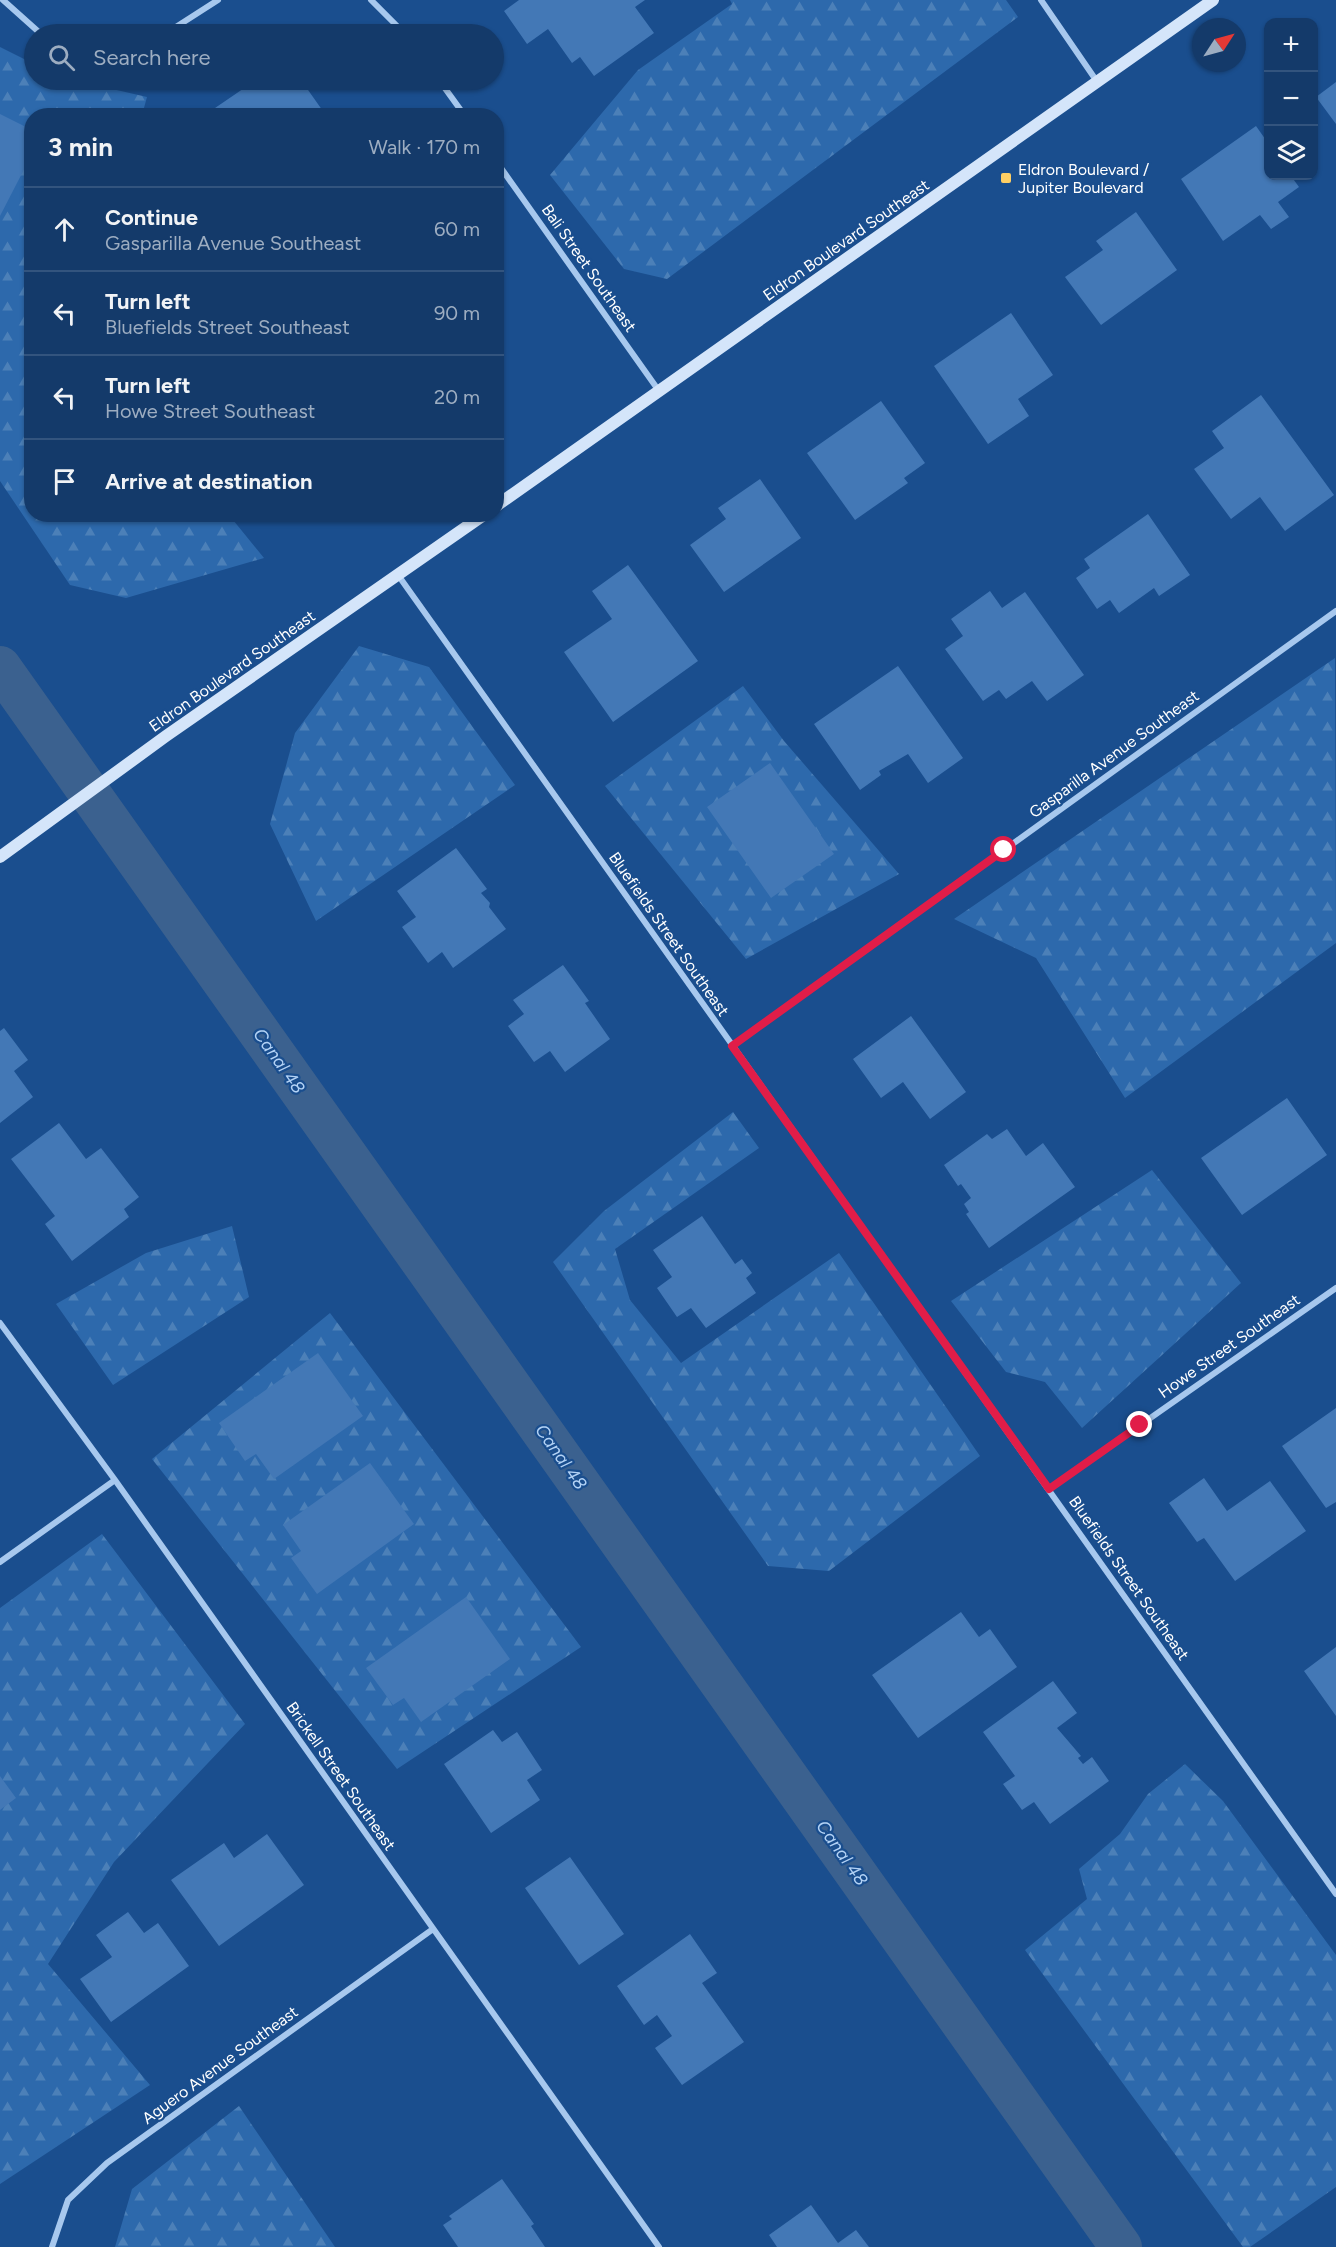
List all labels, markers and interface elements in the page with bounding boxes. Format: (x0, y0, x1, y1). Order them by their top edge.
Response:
north arrow (1192, 18, 1246, 72)
map controls (1264, 18, 1318, 180)
button: + (1264, 18, 1318, 72)
search box (24, 24, 504, 90)
icon: search (45, 41, 78, 74)
text: Search here (93, 44, 211, 71)
button: − (1264, 72, 1318, 126)
button: layers (1264, 126, 1318, 180)
text: 3 min (48, 131, 113, 163)
text: Walk · 170 m (369, 135, 480, 159)
place label: Eldron Boulevard / Jupiter Boulevard (1018, 160, 1149, 197)
marker: Eldron Boulevard / Jupiter Boulevard (999, 171, 1013, 185)
street label: Eldron Boulevard Southeast (759, 175, 933, 305)
street label: Bali Street Southeast (538, 201, 640, 335)
text: Continue (105, 204, 198, 231)
icon: ahead (48, 213, 81, 246)
text: 60 m (434, 217, 480, 241)
text: Gasparilla Avenue Southeast (105, 231, 361, 255)
text: Turn left (105, 288, 191, 315)
icon: left (48, 297, 81, 330)
text: 90 m (434, 301, 480, 325)
text: Bluefields Street Southeast (105, 315, 350, 339)
text: Turn left (105, 372, 191, 399)
icon: left (48, 381, 81, 414)
text: 20 m (434, 385, 480, 409)
text: Howe Street Southeast (105, 399, 315, 423)
icon: arrive (48, 465, 81, 498)
text: Arrive at destination (105, 468, 313, 495)
street label: Eldron Boulevard Southeast (145, 606, 319, 736)
street label: Gasparilla Avenue Southeast (1025, 686, 1203, 822)
route start (990, 836, 1016, 862)
street label: Bluefields Street Southeast (605, 848, 733, 1020)
water label: Canal 48 (249, 1024, 309, 1098)
street label: Howe Street Southeast (1155, 1290, 1303, 1402)
route end (1126, 1411, 1152, 1437)
water label: Canal 48 (531, 1420, 591, 1494)
street label: Bluefields Street Southeast (1065, 1492, 1193, 1664)
street label: Brickell Street Southeast (282, 1698, 400, 1854)
water label: Canal 48 (812, 1816, 872, 1890)
street label: Aguero Avenue Southeast (138, 2002, 302, 2128)

